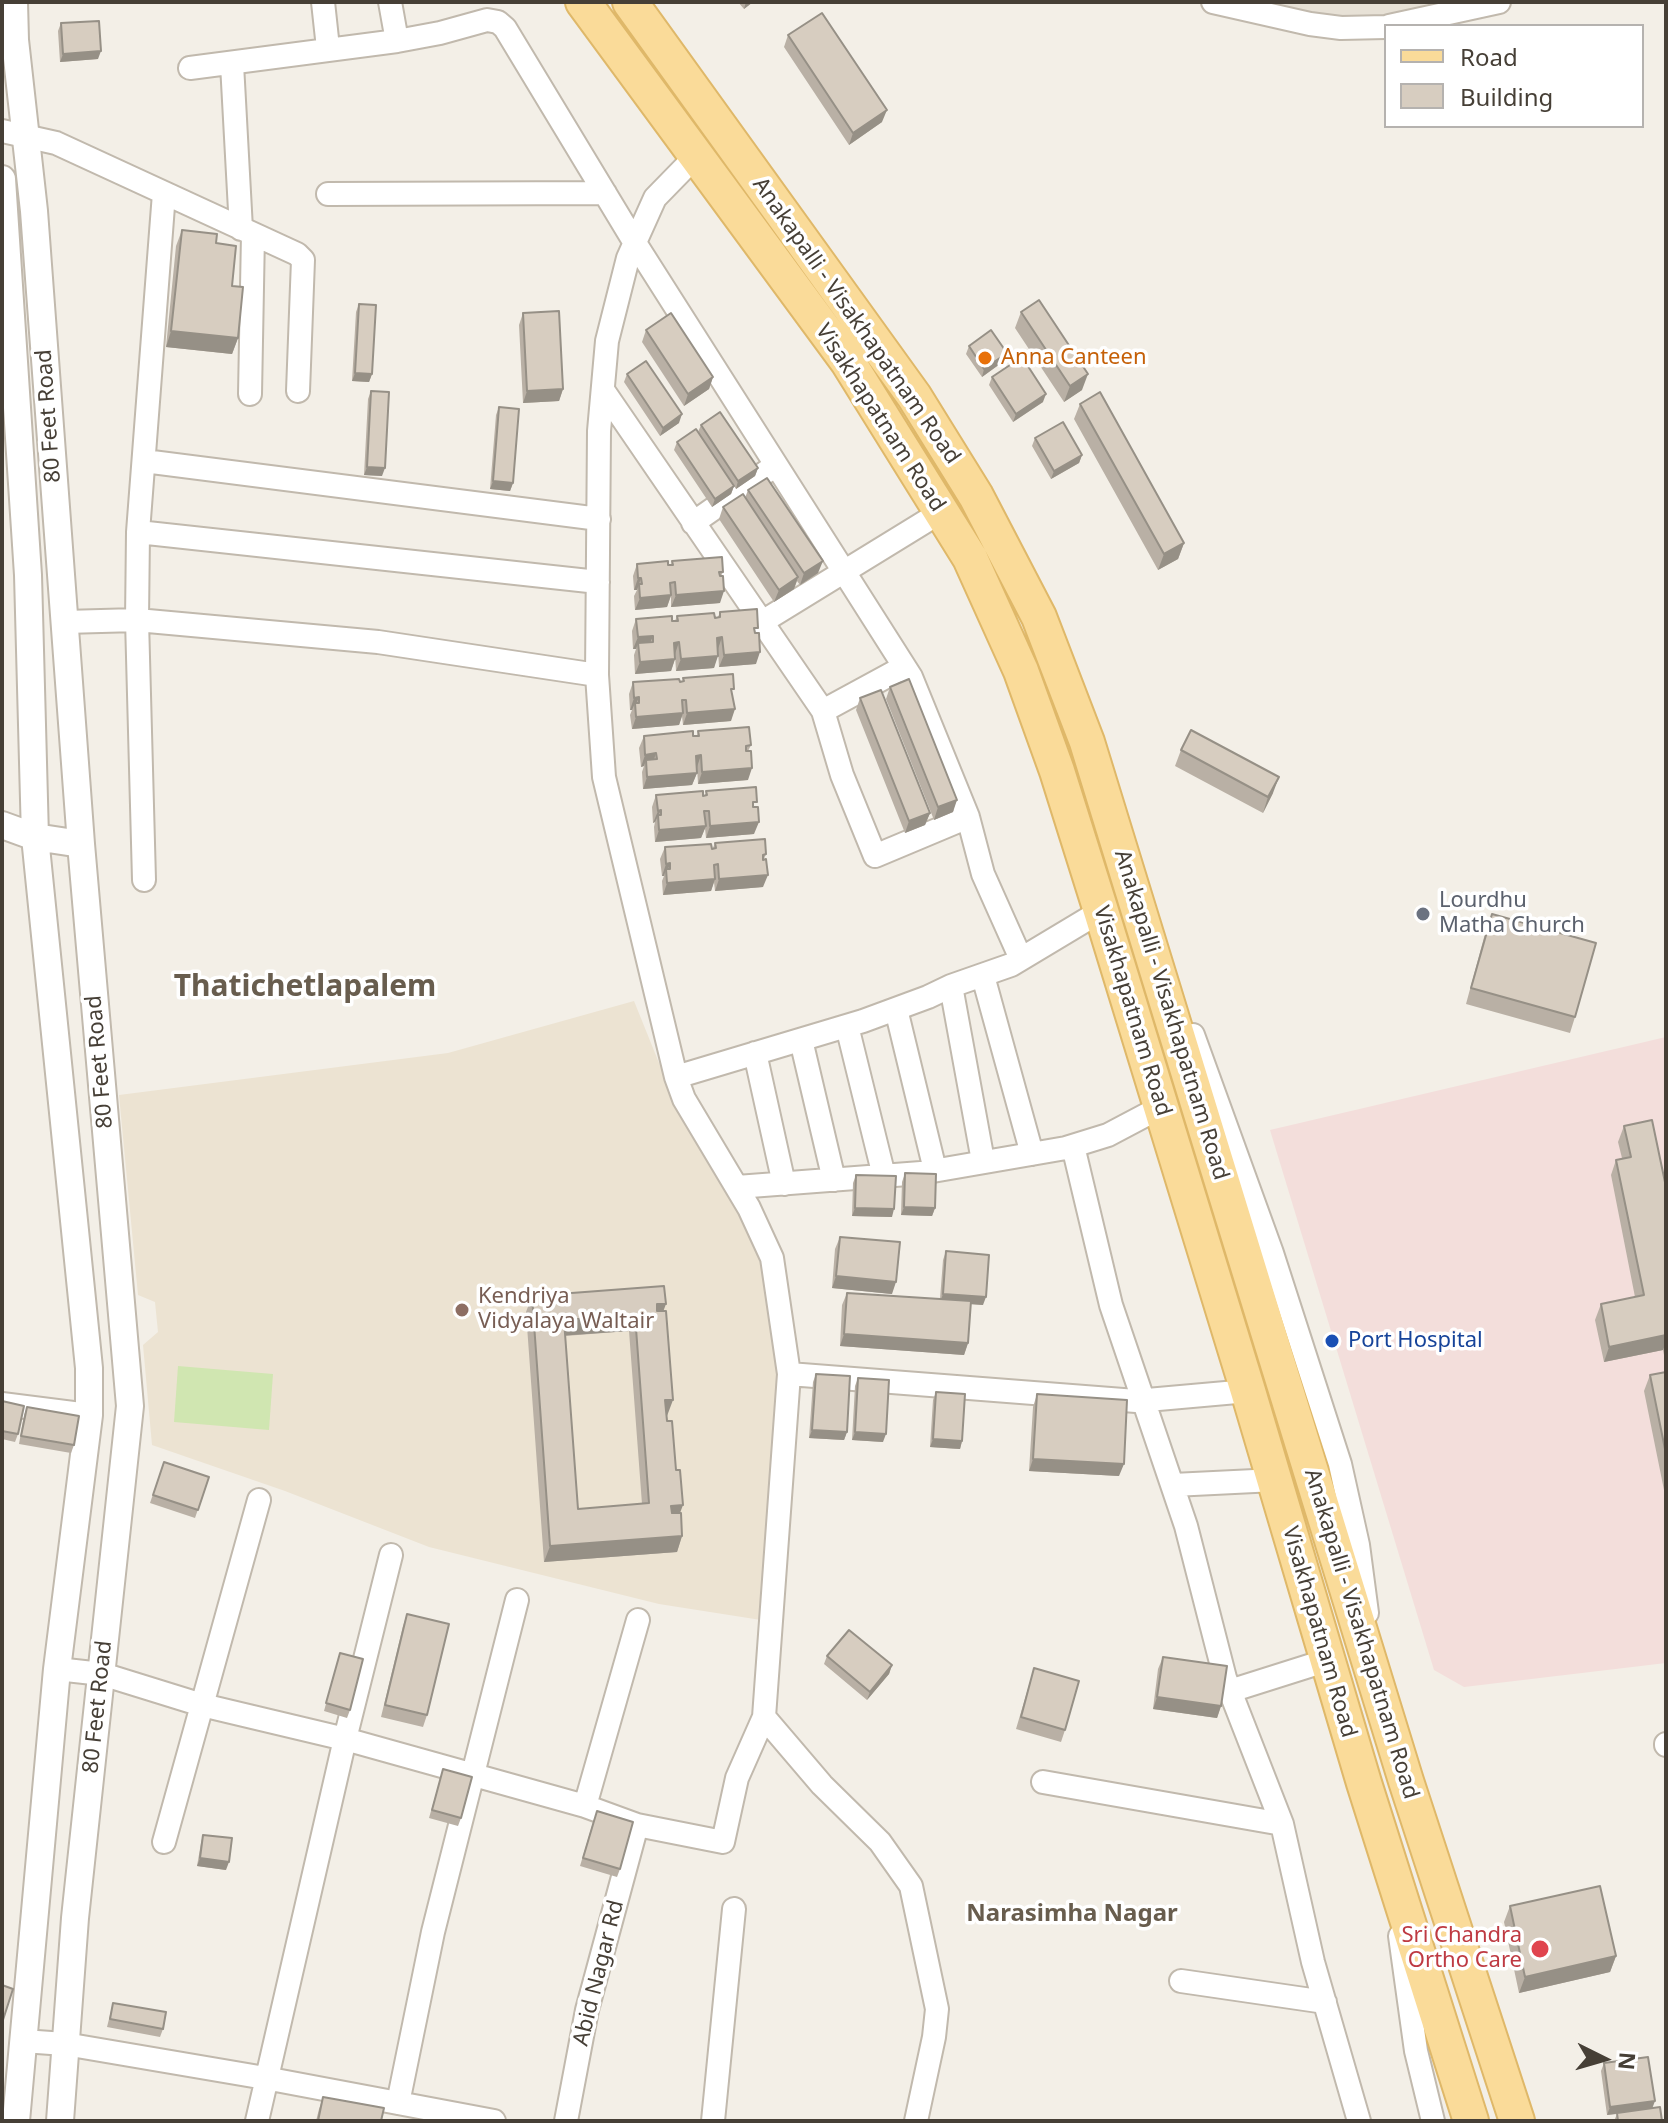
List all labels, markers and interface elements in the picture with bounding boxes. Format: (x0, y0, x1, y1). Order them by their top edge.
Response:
legend (1384, 24, 1644, 128)
text: Road (1460, 40, 1518, 73)
text: Building (1460, 80, 1553, 113)
street label: Anakapalli - Visakhapatnam Road (747, 173, 965, 469)
street label: Visakhapatnam Road (809, 319, 951, 517)
place label: Anna Canteen (1001, 345, 1147, 371)
street label: 80 Feet Road (31, 348, 67, 484)
marker: Anna Canteen (976, 349, 994, 367)
street label: Anakapalli - Visakhapatnam Road (1108, 847, 1234, 1183)
place label: Lourdhu Matha Church (1439, 888, 1585, 940)
street label: Visakhapatnam Road (1087, 903, 1177, 1119)
marker: Lourdhu Matha Church (1414, 905, 1432, 923)
district label: Thatichetlapalem (174, 969, 436, 1005)
street label: 80 Feet Road (81, 994, 119, 1130)
place label: Kendriya Vidyalaya Waltair (478, 1284, 654, 1336)
marker: Kendriya Vidyalaya Waltair (453, 1301, 471, 1319)
place label: Port Hospital (1348, 1328, 1483, 1354)
marker: Port Hospital (1323, 1332, 1341, 1350)
street label: Anakapalli - Visakhapatnam Road (1298, 1466, 1424, 1802)
street label: Visakhapatnam Road (1276, 1523, 1362, 1741)
street label: 80 Feet Road (78, 1639, 118, 1775)
street label: Abid Nagar Rd (568, 1897, 630, 2049)
district label: Narasimha Nagar (966, 1900, 1178, 1928)
place label: Sri Chandra Ortho Care (1401, 1923, 1522, 1974)
marker: Sri Chandra Ortho Care (1529, 1938, 1551, 1960)
north arrow (1564, 2019, 1644, 2099)
text: N (1612, 2051, 1644, 2071)

